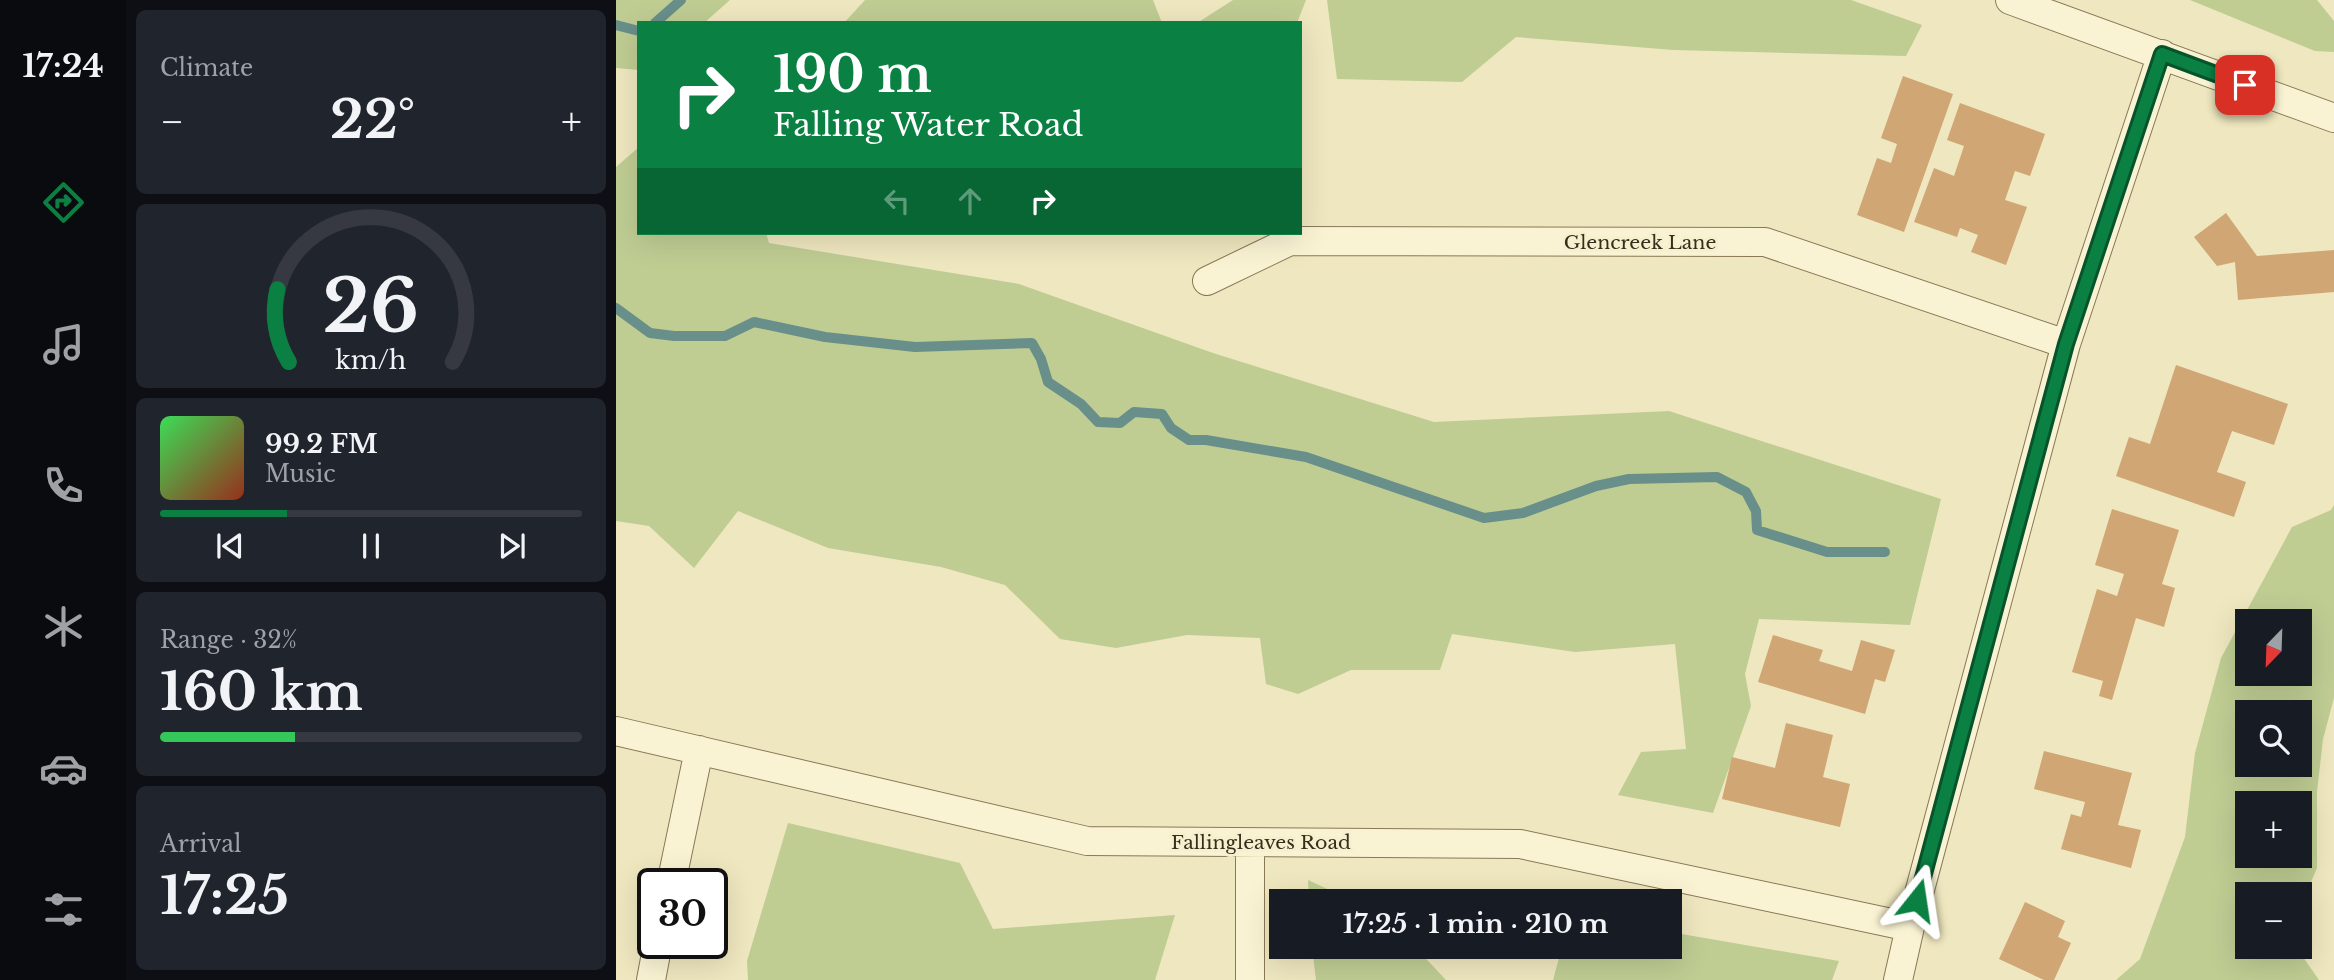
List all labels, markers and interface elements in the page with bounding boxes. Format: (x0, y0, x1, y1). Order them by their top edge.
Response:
text: 190 m (773, 44, 932, 105)
text: 17:24 (22, 46, 104, 86)
icon: right (658, 49, 749, 140)
text: Climate (160, 54, 253, 82)
pin (2215, 55, 2275, 115)
icon: arrive (2226, 66, 2264, 104)
text: 22° (330, 88, 415, 152)
text: − (160, 98, 184, 145)
text: + (561, 98, 582, 145)
text: Falling Water Road (773, 105, 1083, 145)
icon: directions (39, 178, 88, 227)
icon: left (878, 182, 916, 220)
icon: ahead (951, 182, 989, 220)
icon: right (1024, 182, 1062, 220)
street label: Glencreek Lane (1564, 231, 1716, 254)
text: 26 (323, 261, 419, 352)
icon: music (39, 320, 88, 369)
text: km/h (336, 345, 406, 376)
text: 99.2 FM (265, 428, 378, 460)
text: Music (265, 460, 336, 488)
icon: phone (39, 461, 88, 510)
icon: previous (211, 527, 249, 565)
icon: pause (352, 527, 390, 565)
icon: next (493, 527, 531, 565)
icon: climate (39, 602, 88, 651)
north arrow (2235, 609, 2312, 686)
map controls (2235, 609, 2312, 959)
text: Range · 32% (160, 626, 297, 654)
text: 160 km (160, 660, 363, 724)
button: search (2235, 700, 2312, 777)
icon: car (39, 744, 88, 793)
button: + (2235, 791, 2312, 868)
text: Arrival (160, 830, 241, 858)
street label: Fallingleaves Road (1171, 831, 1351, 854)
position arrow (1880, 863, 1954, 937)
text: 17:25 (160, 864, 289, 928)
speed limit sign: 30 (637, 868, 728, 959)
button: − (2235, 882, 2312, 959)
icon: filters (39, 885, 88, 934)
text: 17:25 · 1 min · 210 m (1343, 908, 1608, 940)

